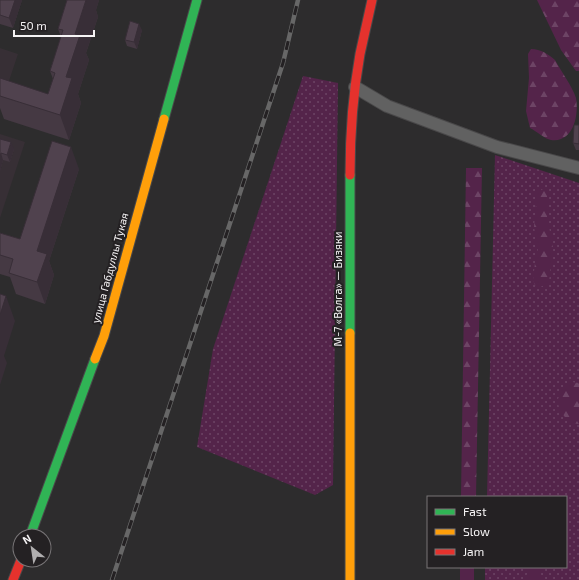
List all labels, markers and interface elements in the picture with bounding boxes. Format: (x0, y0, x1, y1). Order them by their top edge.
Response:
scale bar (14, 12, 94, 38)
text: 50 m (20, 18, 47, 32)
street label: улица Габдуллы Тукая (88, 211, 132, 325)
street label: М-7 «Волга» — Бизяки (331, 232, 344, 346)
legend (427, 496, 567, 568)
text: Fast (463, 504, 487, 518)
text: Slow (463, 524, 490, 538)
north arrow (12, 528, 52, 568)
text: N (20, 531, 33, 547)
text: Jam (463, 544, 484, 558)

